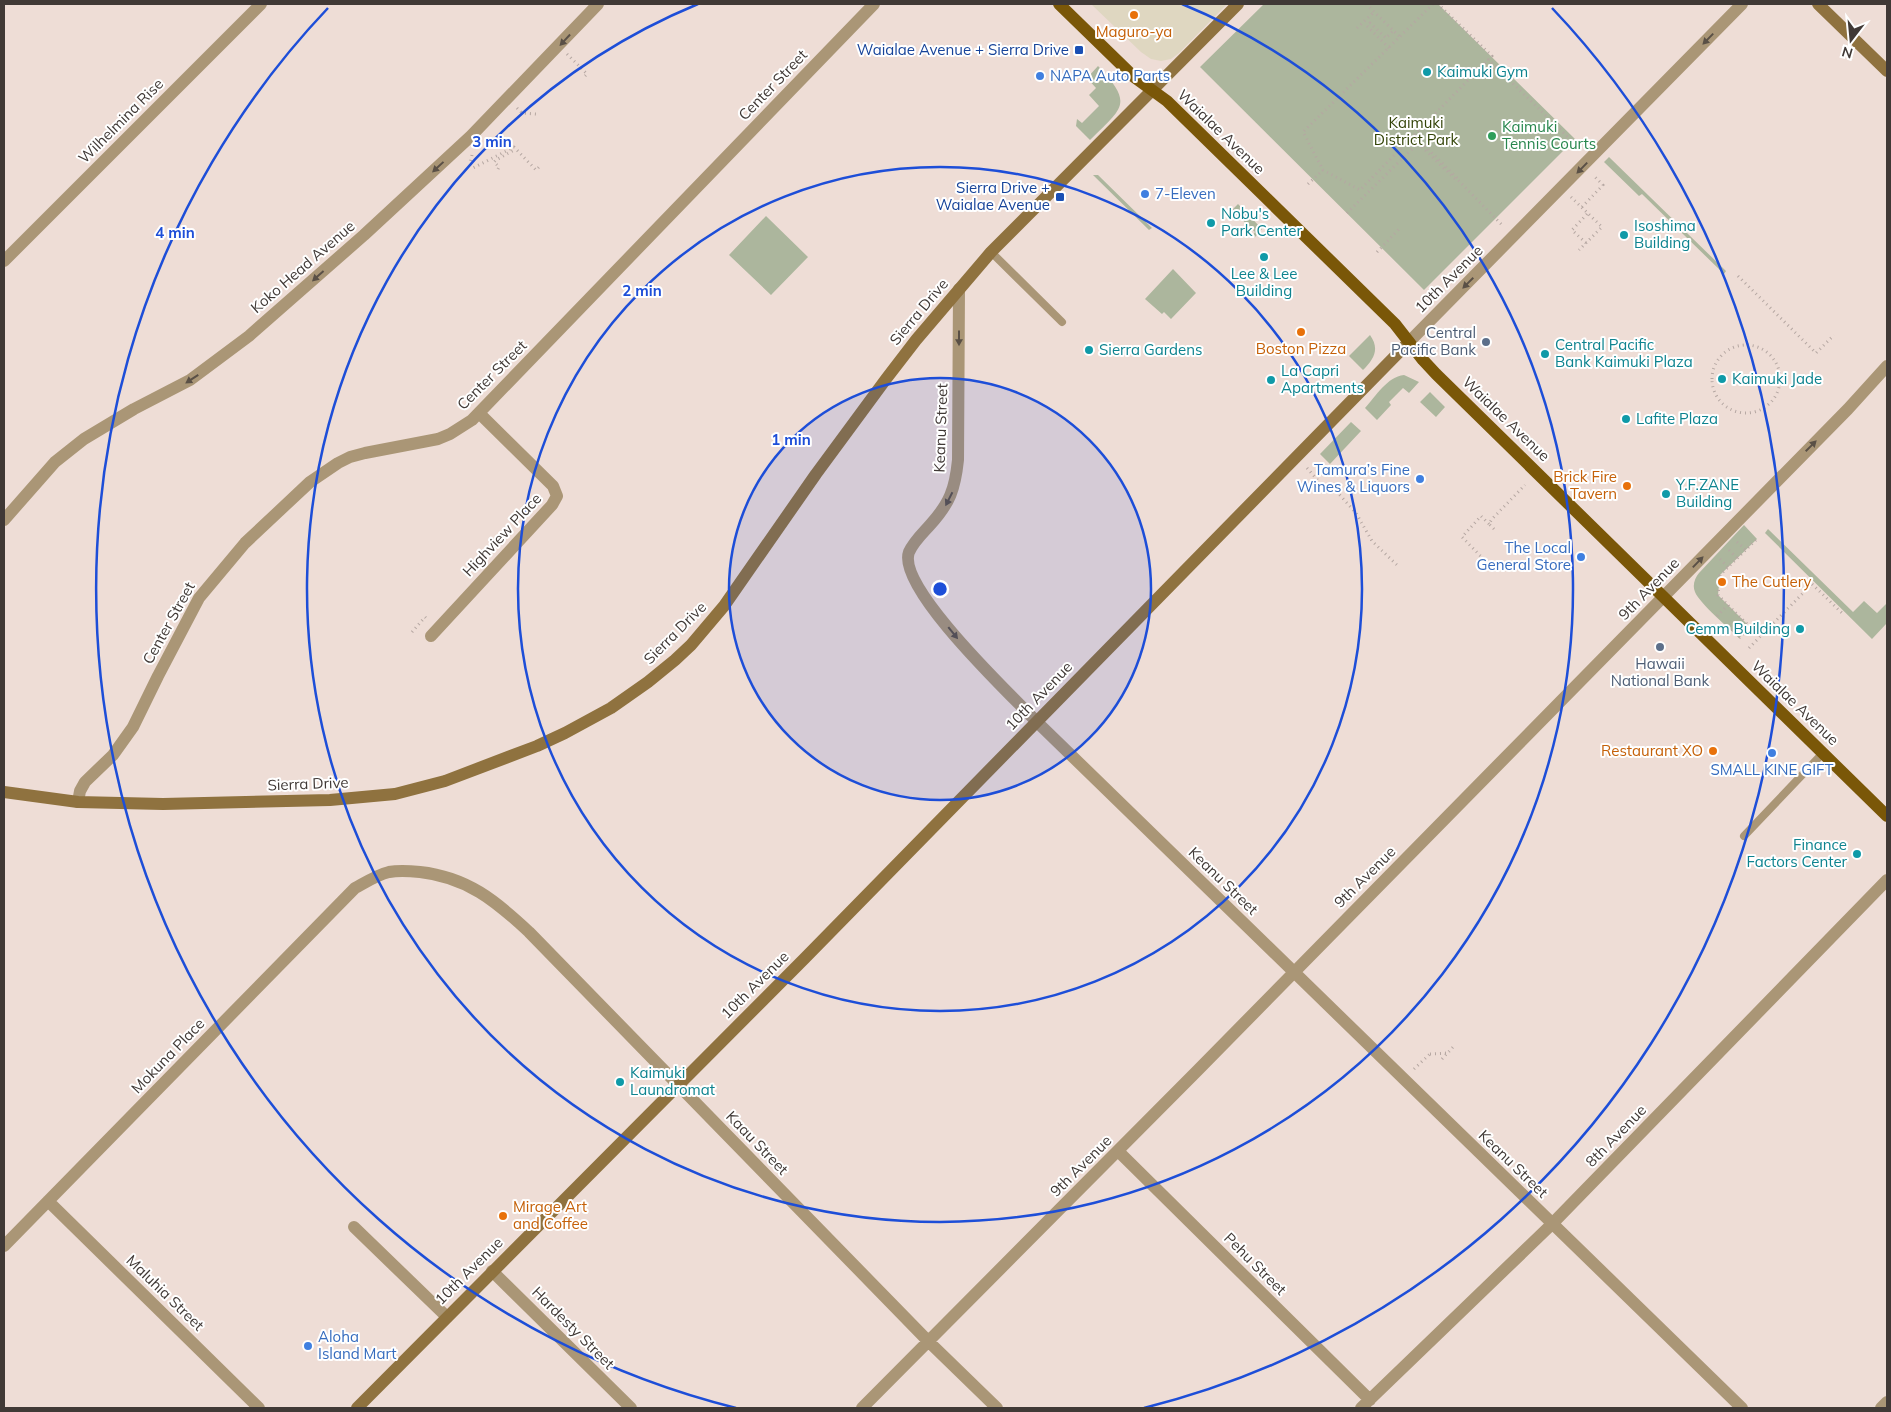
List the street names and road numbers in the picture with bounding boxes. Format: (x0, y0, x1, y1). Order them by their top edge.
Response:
street label: Center Street (734, 45, 811, 124)
street label: Wilhelmina Rise (74, 74, 167, 167)
street label: Waialae Avenue (1174, 85, 1269, 178)
street label: Koko Head Avenue (247, 216, 359, 317)
street label: 10th Avenue (1411, 241, 1487, 317)
street label: Sierra Drive (885, 275, 952, 349)
street label: Center Street (453, 336, 530, 413)
street label: Waialae Avenue (1459, 372, 1554, 465)
street label: Keanu Street (929, 383, 952, 473)
street label: Highview Place (458, 489, 545, 580)
street label: 9th Avenue (1614, 554, 1683, 624)
street label: Center Street (138, 578, 199, 667)
street label: Sierra Drive (639, 597, 710, 668)
street label: Waialae Avenue (1748, 656, 1843, 749)
street label: 10th Avenue (1001, 657, 1076, 734)
street label: Sierra Drive (267, 773, 349, 794)
street label: 9th Avenue (1330, 842, 1399, 911)
street label: Keanu Street (1185, 843, 1262, 919)
street label: 10th Avenue (717, 947, 793, 1023)
street label: Mokuna Place (127, 1014, 208, 1097)
street label: 8th Avenue (1581, 1101, 1650, 1171)
street label: Kaau Street (722, 1107, 793, 1179)
street label: Keanu Street (1475, 1126, 1552, 1202)
street label: 9th Avenue (1046, 1131, 1115, 1200)
street label: Pehu Street (1220, 1228, 1291, 1299)
street label: 10th Avenue (431, 1233, 507, 1309)
street label: Maluhia Street (122, 1251, 208, 1335)
street label: Hardesty Street (528, 1282, 619, 1373)

